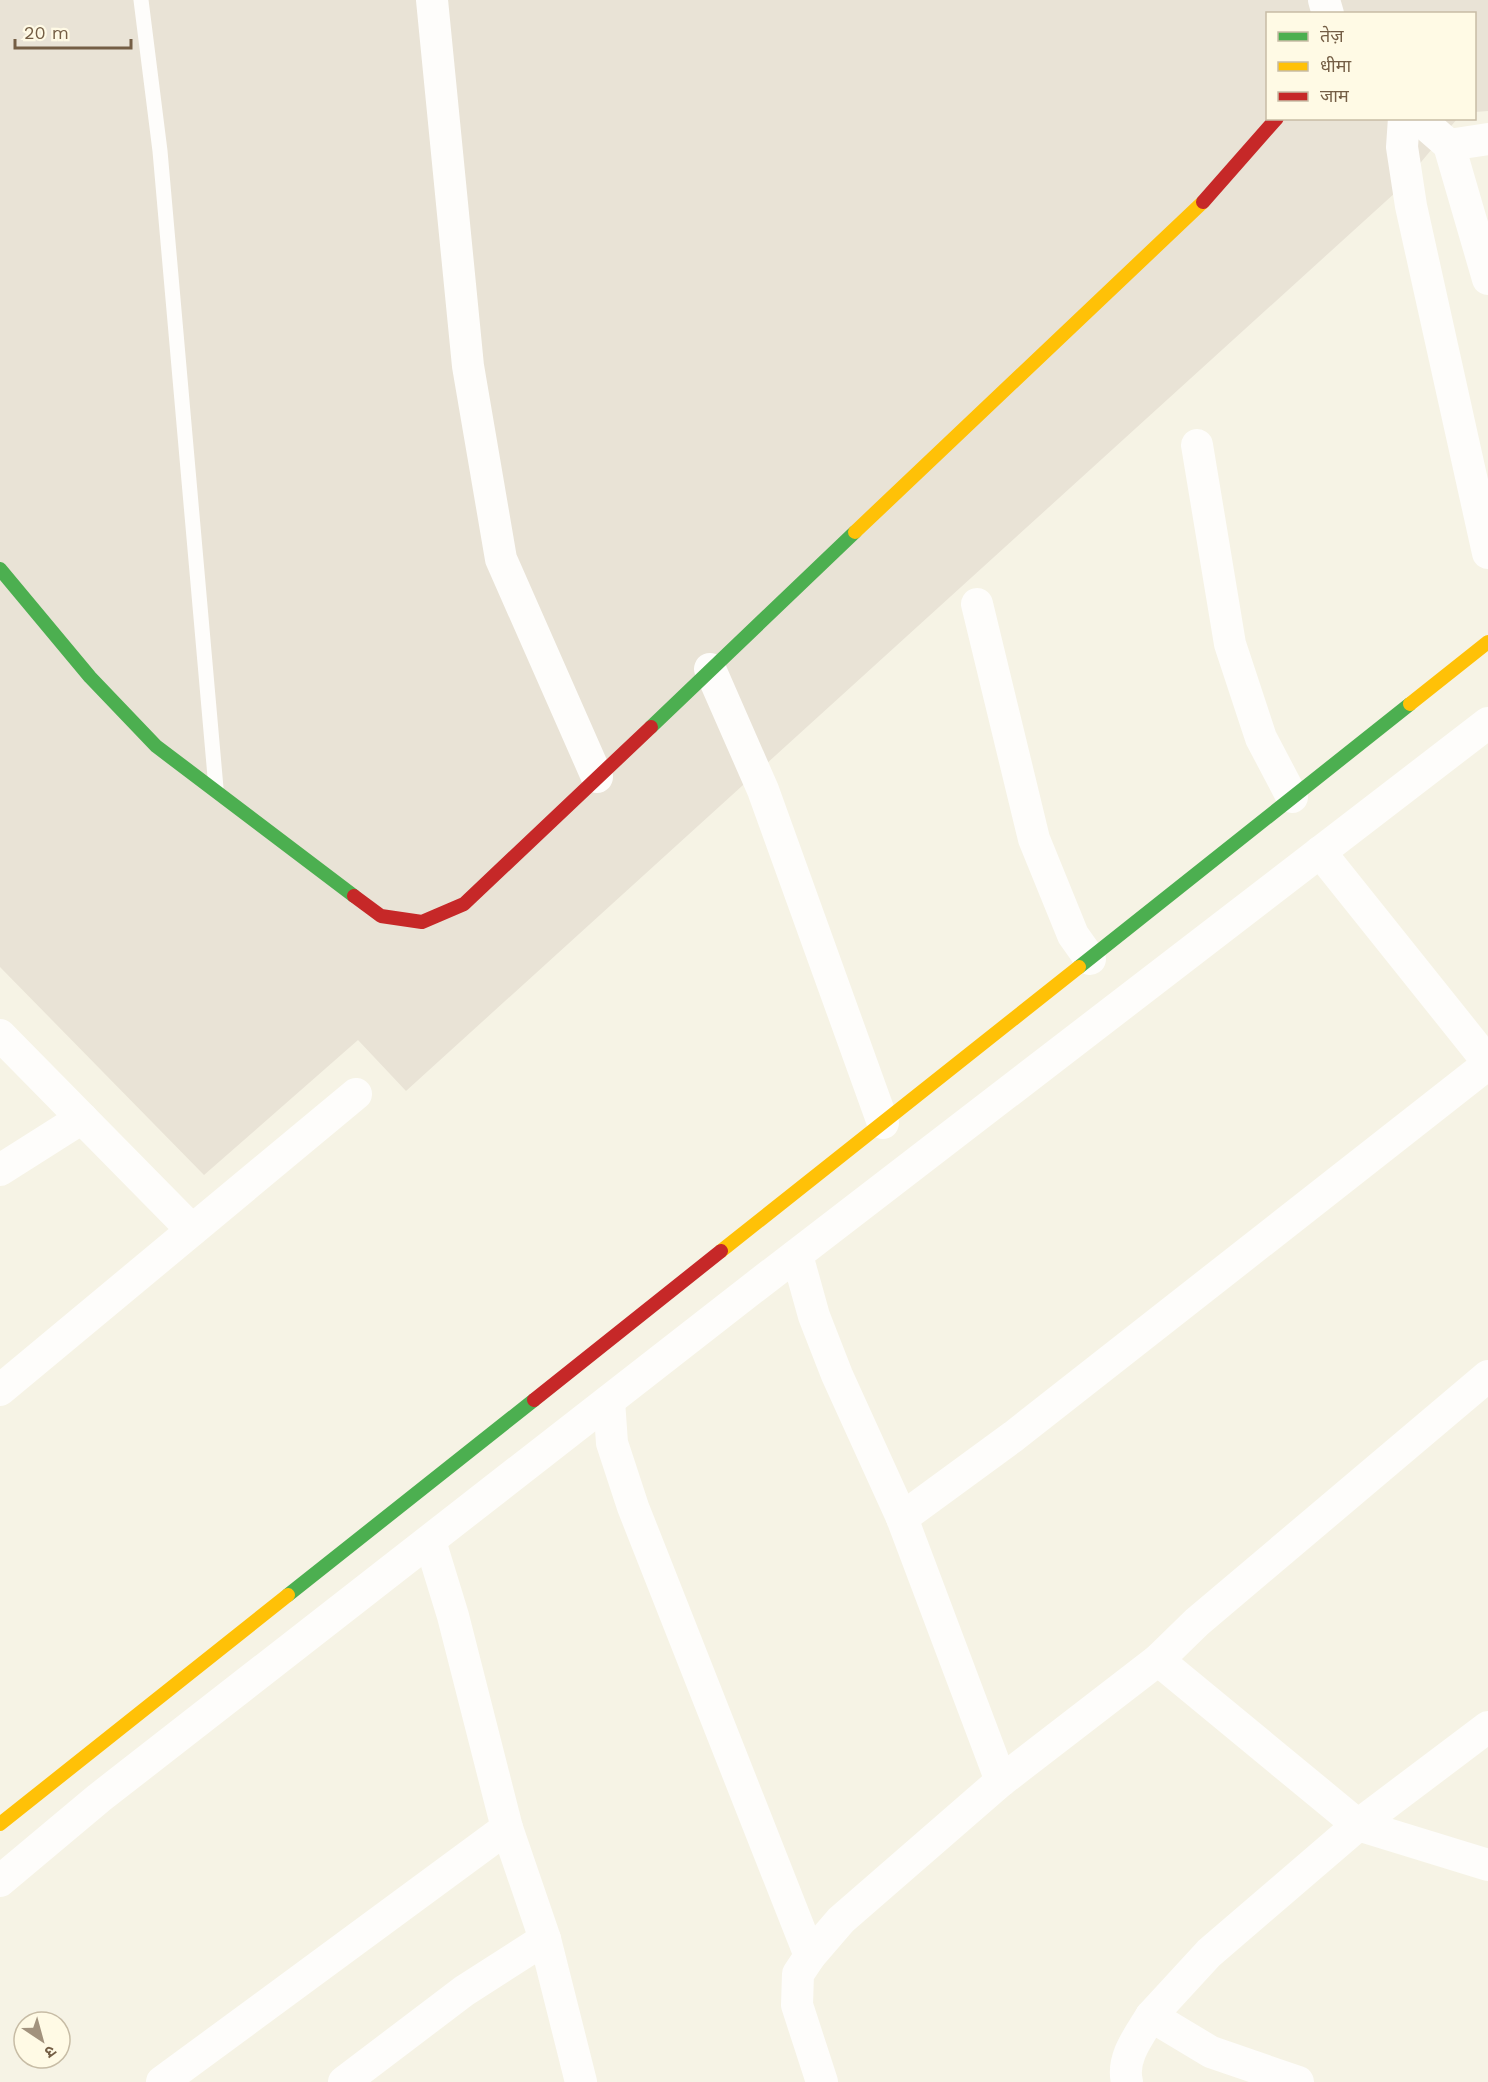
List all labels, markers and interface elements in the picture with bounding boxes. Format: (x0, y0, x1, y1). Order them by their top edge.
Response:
scale bar (15, 12, 130, 50)
legend (1266, 12, 1476, 120)
text: 20 m (24, 22, 69, 43)
text: तेज़ (1320, 25, 1344, 46)
text: धीमा (1320, 55, 1351, 76)
text: जाम (1320, 85, 1350, 106)
north arrow (12, 2010, 72, 2070)
text: उ (41, 2041, 60, 2063)

